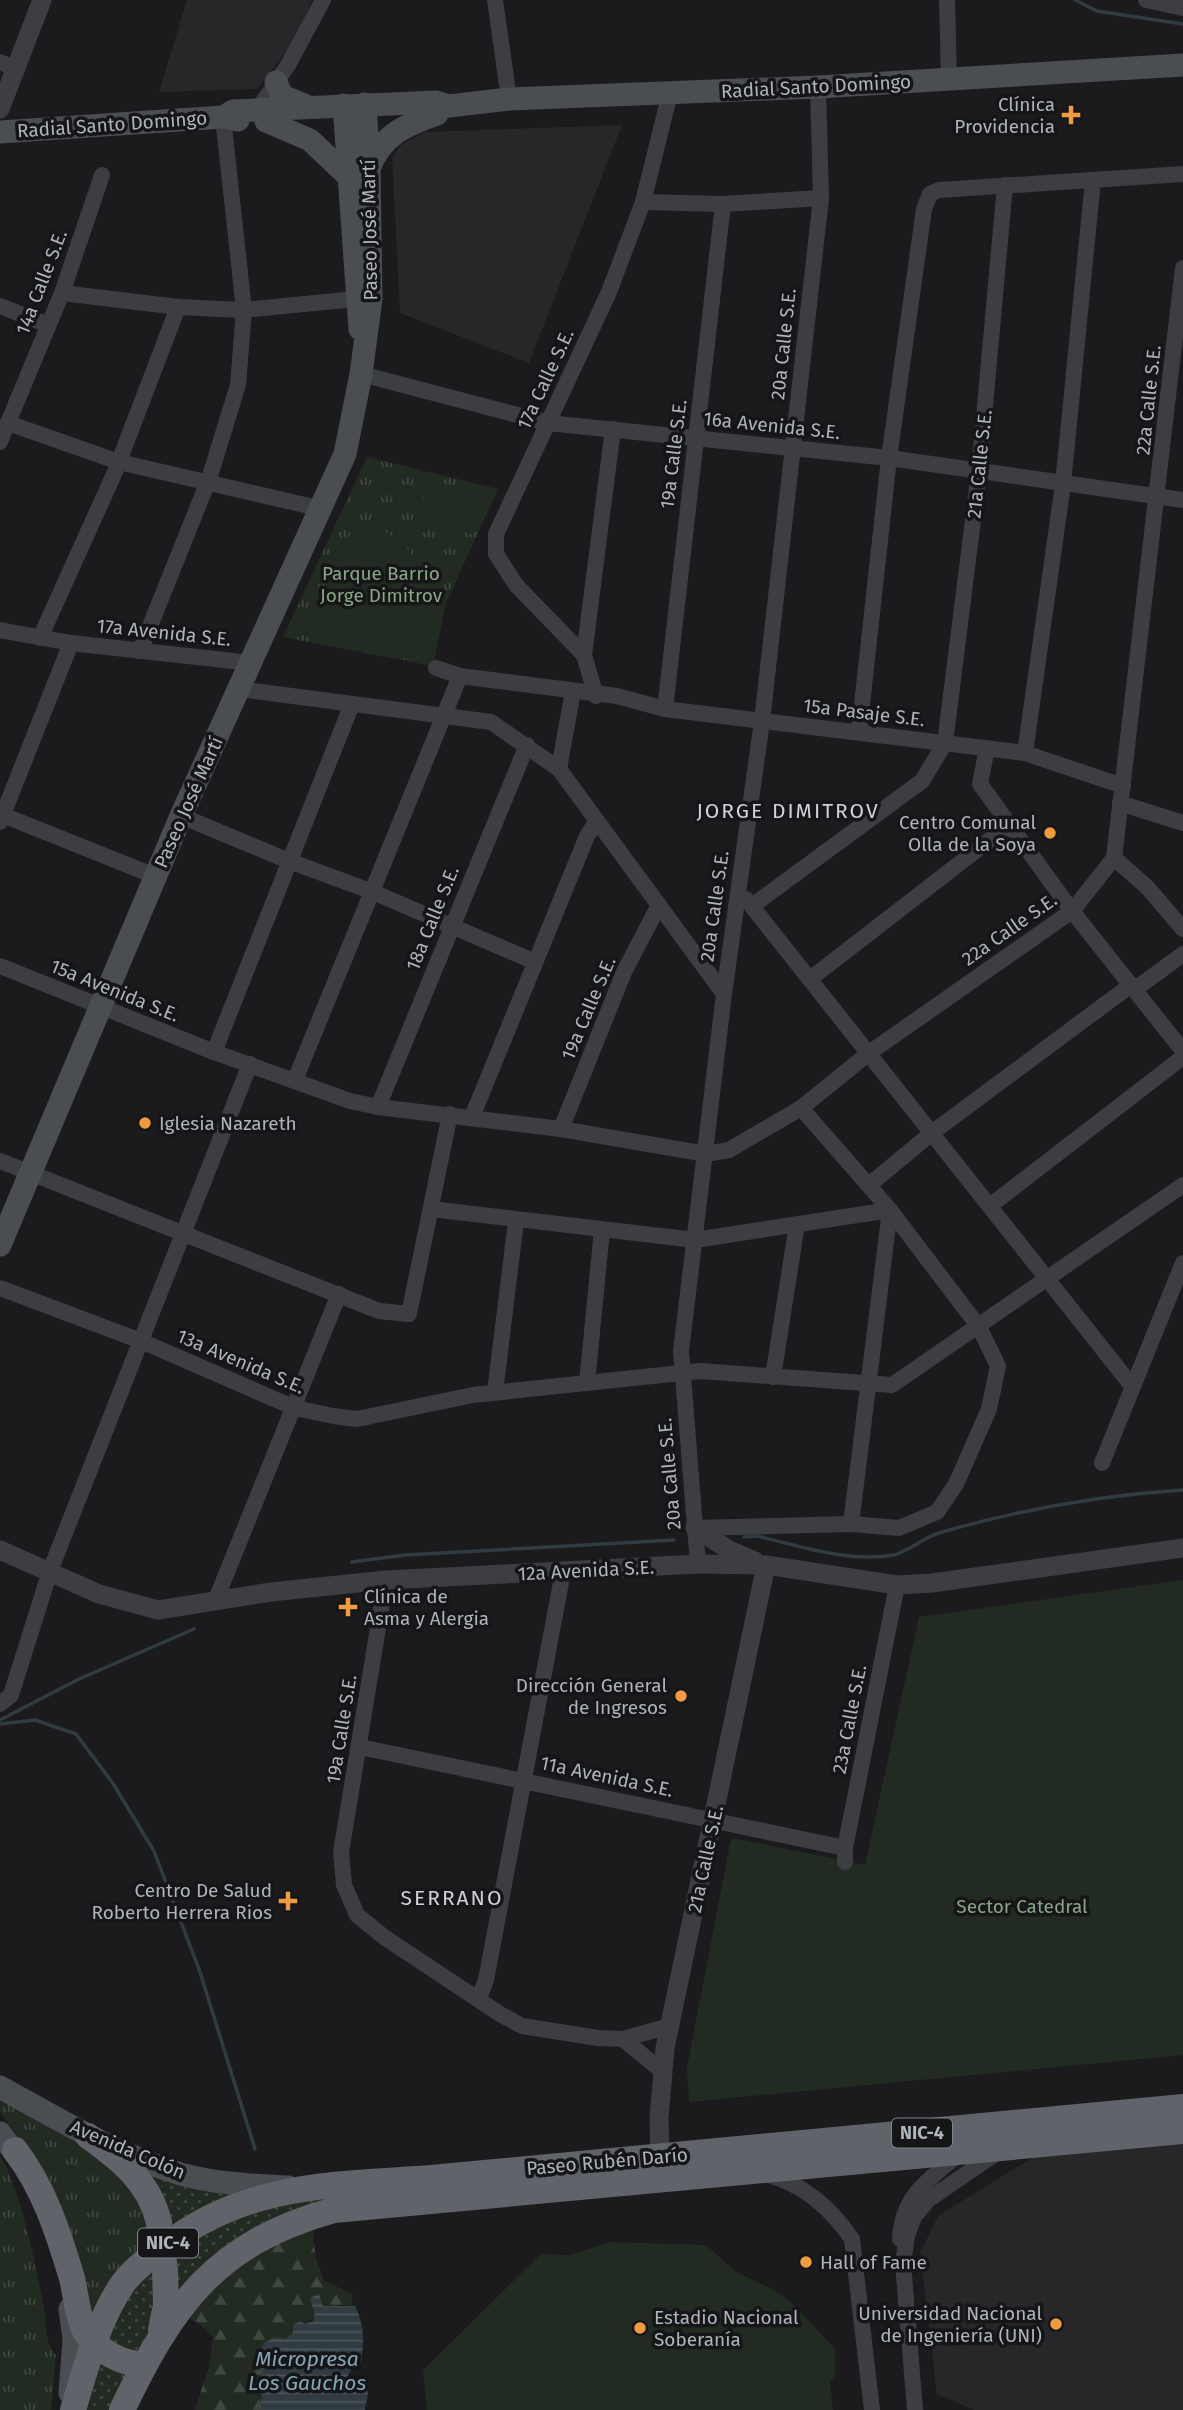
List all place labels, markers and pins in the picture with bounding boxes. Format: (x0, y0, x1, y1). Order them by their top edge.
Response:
place label: Clínica Providencia (954, 93, 1055, 138)
marker: Clínica Providencia (1061, 105, 1081, 125)
place label: Centro Comunal Olla de la Soya (899, 811, 1036, 856)
marker: Centro Comunal Olla de la Soya (1042, 825, 1058, 841)
place label: Iglesia Nazareth (159, 1112, 297, 1135)
marker: Iglesia Nazareth (137, 1115, 153, 1131)
place label: Clínica de Asma y Alergia (364, 1585, 489, 1630)
marker: Clínica de Asma y Alergia (338, 1597, 358, 1617)
place label: Dirección General de Ingresos (516, 1674, 667, 1719)
marker: Dirección General de Ingresos (673, 1688, 689, 1704)
place label: Centro De Salud Roberto Herrera Rios (91, 1879, 272, 1924)
marker: Centro De Salud Roberto Herrera Rios (278, 1891, 298, 1911)
place label: Hall of Fame (820, 2251, 927, 2274)
marker: Hall of Fame (798, 2254, 814, 2270)
place label: Universidad Nacional de Ingeniería (UNI) (858, 2302, 1042, 2347)
place label: Estadio Nacional Soberanía (654, 2306, 799, 2351)
marker: Universidad Nacional de Ingeniería (UNI) (1048, 2316, 1064, 2332)
marker: Estadio Nacional Soberanía (632, 2320, 648, 2336)

